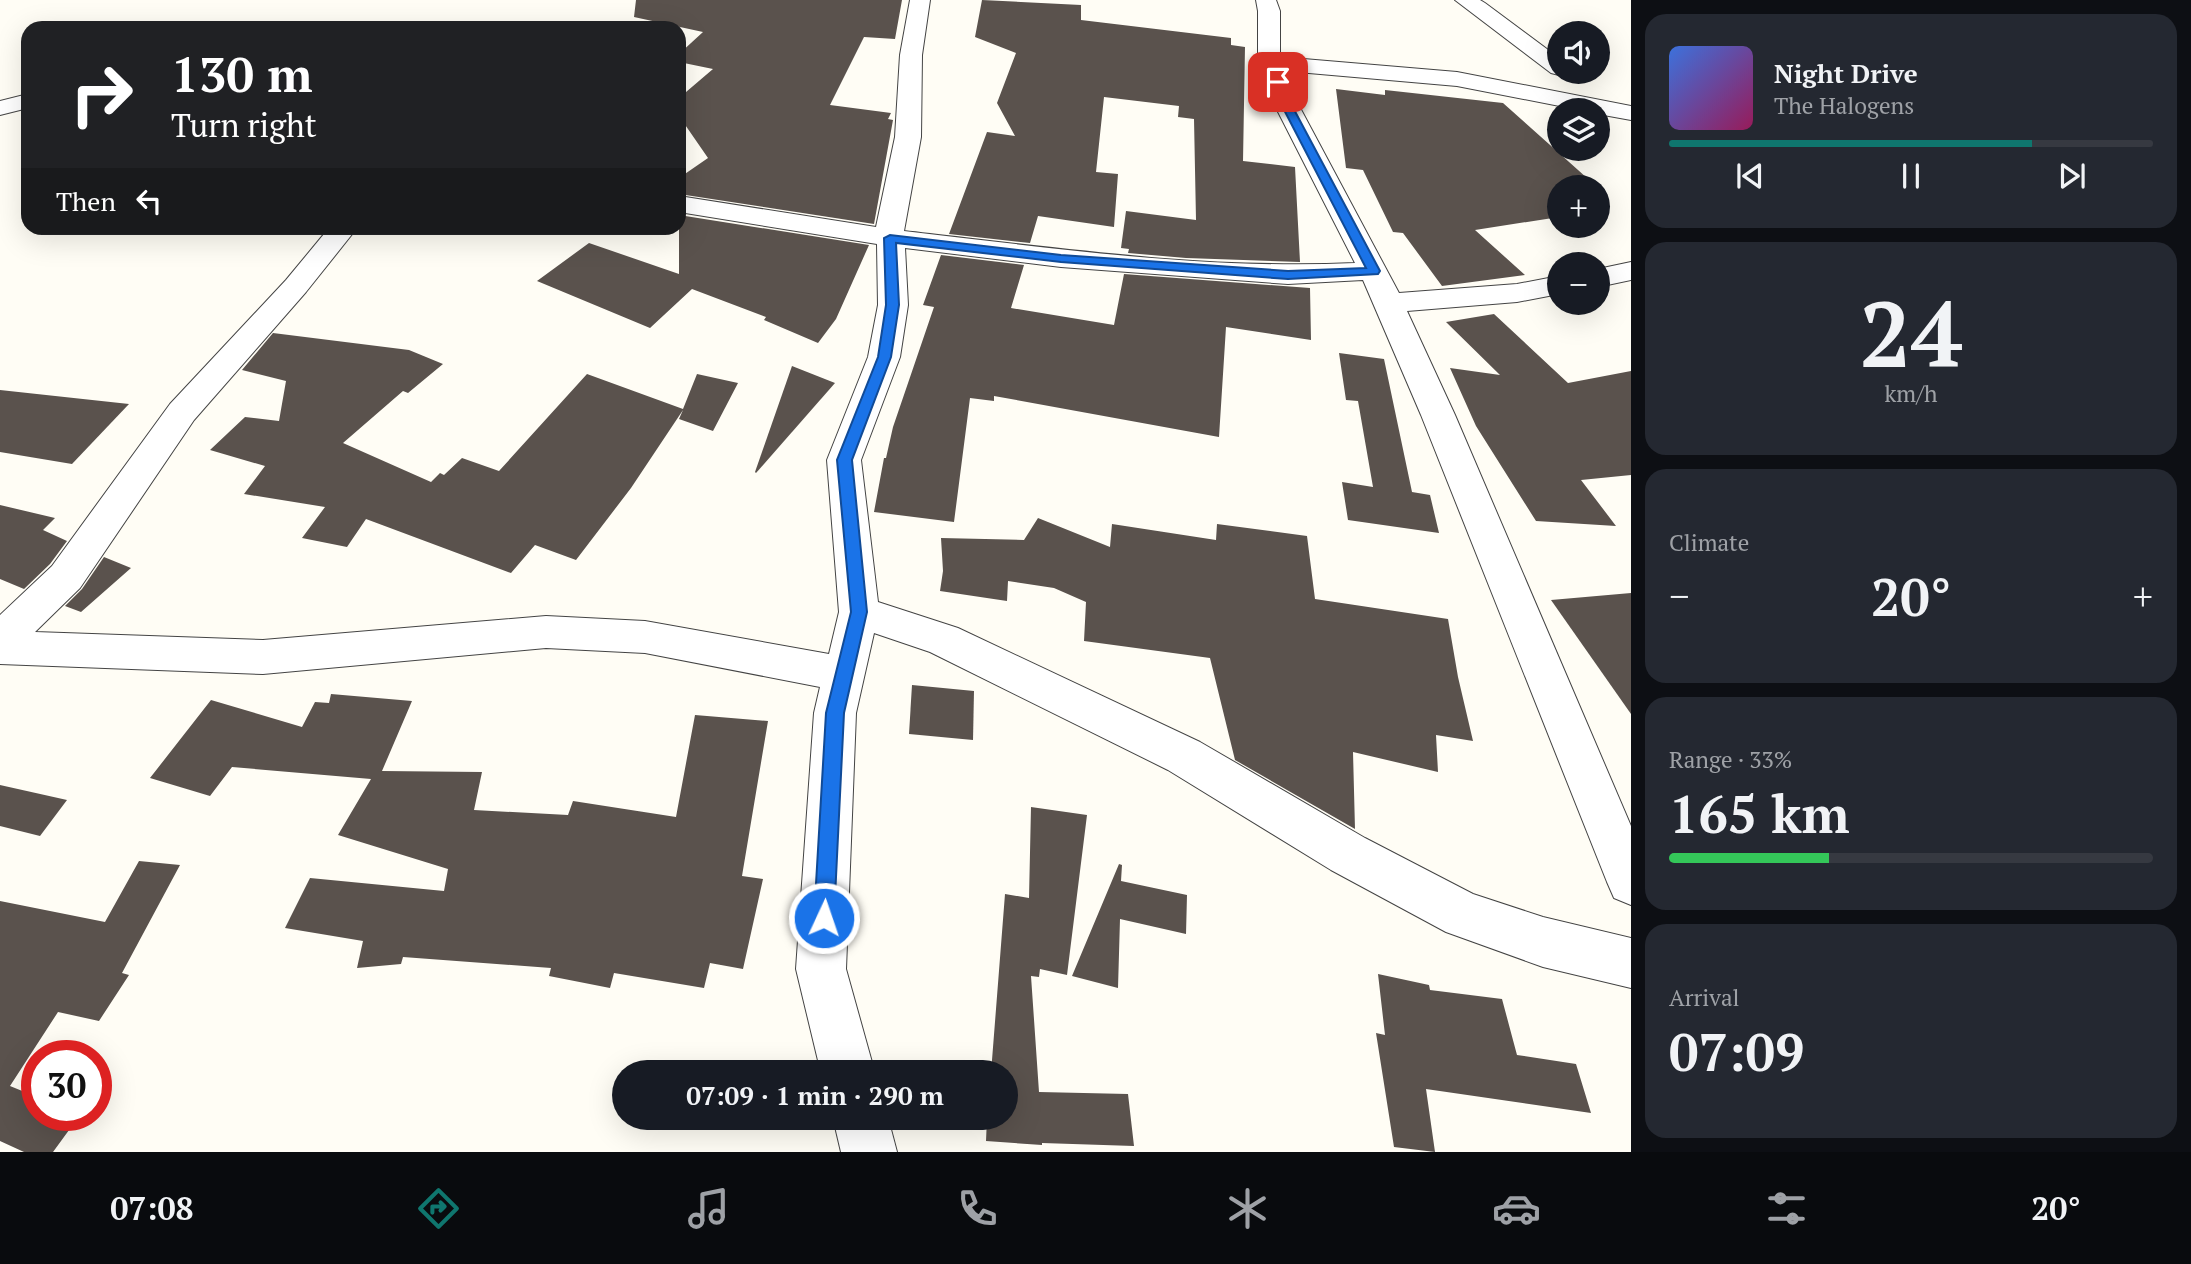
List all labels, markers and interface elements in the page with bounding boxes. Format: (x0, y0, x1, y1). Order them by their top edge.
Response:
map controls (1547, 21, 1610, 315)
button: sound (1547, 21, 1610, 84)
text: 130 m (171, 41, 313, 106)
icon: right (56, 49, 147, 140)
pin (1248, 52, 1308, 112)
text: Night Drive (1774, 56, 1918, 90)
icon: arrive (1259, 63, 1297, 101)
text: The Halogens (1774, 90, 1914, 121)
button: layers (1547, 98, 1610, 161)
text: Turn right (171, 104, 317, 146)
icon: previous (1731, 157, 1769, 195)
icon: pause (1892, 157, 1930, 195)
icon: next (2053, 157, 2091, 195)
button: + (1547, 175, 1610, 238)
icon: left (130, 182, 168, 220)
text: Then (56, 184, 116, 218)
button: − (1547, 252, 1610, 315)
text: 24 (1860, 272, 1962, 393)
text: km/h (1884, 378, 1938, 409)
text: Climate (1669, 527, 1749, 558)
text: 20° (1871, 562, 1951, 631)
text: − (1669, 571, 1689, 621)
text: + (2133, 571, 2153, 621)
text: Range · 33% (1669, 744, 1792, 775)
text: 165 km (1669, 779, 1850, 848)
position arrow (787, 881, 861, 955)
text: Arrival (1669, 982, 1740, 1013)
text: 07:09 (1669, 1017, 1804, 1086)
speed limit sign: 30 (21, 1040, 112, 1131)
text: 07:09 · 1 min · 290 m (686, 1078, 944, 1112)
icon: directions (414, 1184, 463, 1233)
icon: music (684, 1184, 733, 1233)
icon: phone (953, 1184, 1002, 1233)
icon: climate (1223, 1184, 1272, 1233)
icon: car (1492, 1184, 1541, 1233)
icon: filters (1762, 1184, 1811, 1233)
text: 07:08 (110, 1187, 194, 1229)
text: 20° (2031, 1187, 2081, 1229)

